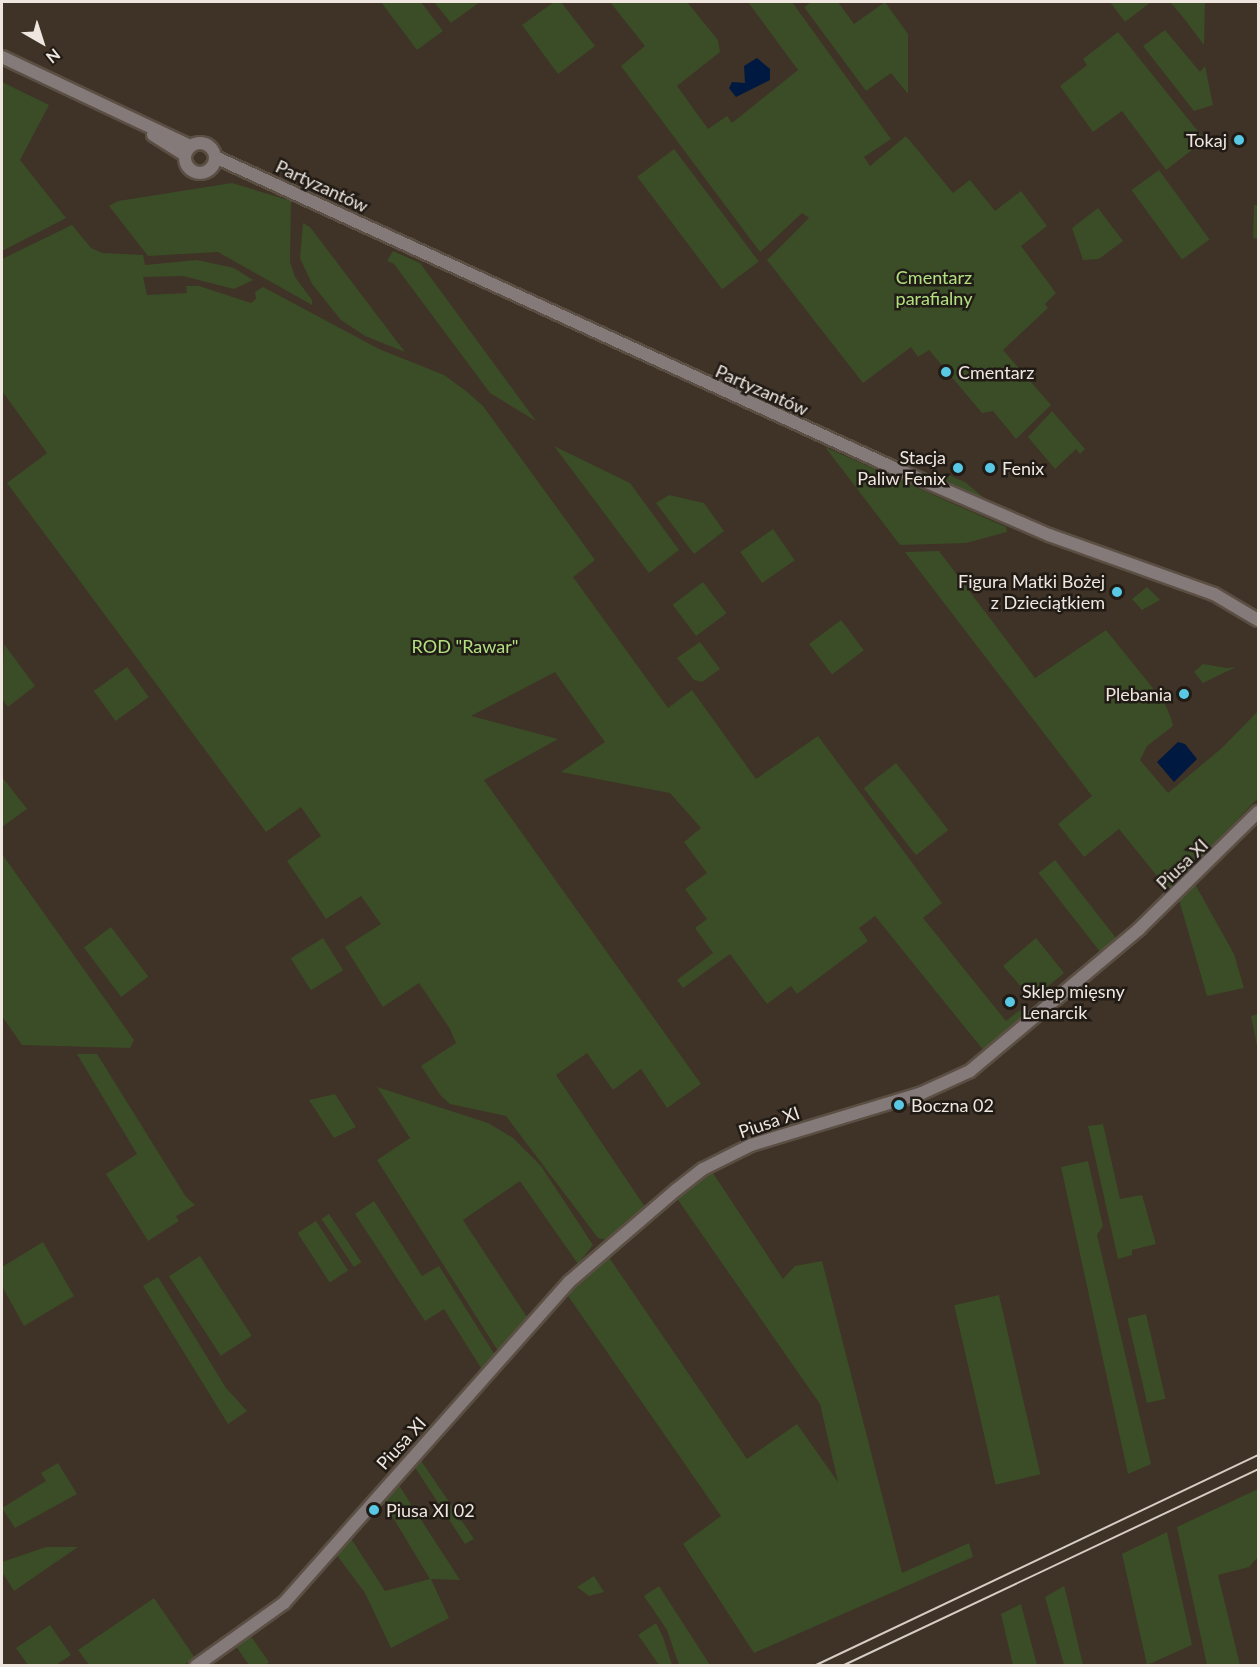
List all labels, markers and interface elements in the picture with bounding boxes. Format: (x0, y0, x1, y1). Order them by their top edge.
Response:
north arrow (12, 12, 72, 72)
text: N (43, 45, 64, 68)
place label: Tokaj (1186, 129, 1227, 151)
marker: Tokaj (1232, 133, 1246, 147)
street label: Partyzantów (272, 155, 372, 217)
park label: Cmentarz parafialny (896, 267, 972, 310)
street label: Partyzantów (712, 360, 812, 420)
place label: Cmentarz (958, 361, 1034, 383)
marker: Cmentarz (939, 365, 953, 379)
place label: Stacja Paliw Fenix (857, 447, 946, 490)
place label: Fenix (1002, 457, 1044, 479)
marker: Stacja Paliw Fenix (951, 461, 965, 475)
marker: Fenix (983, 461, 997, 475)
place label: Figura Matki Bożej z Dzieciątkiem (958, 571, 1105, 614)
marker: Figura Matki Bożej z Dzieciątkiem (1110, 585, 1124, 599)
park label: ROD "Rawar" (412, 635, 518, 657)
place label: Plebania (1105, 683, 1172, 705)
marker: Plebania (1177, 687, 1191, 701)
street label: Piusa XI (1152, 834, 1212, 894)
place label: Sklep mięsny Lenarcik (1022, 981, 1125, 1024)
marker: Sklep mięsny Lenarcik (1003, 995, 1017, 1009)
place label: Boczna 02 (911, 1094, 994, 1116)
marker: Boczna 02 (892, 1098, 906, 1112)
street label: Piusa XI (736, 1102, 802, 1142)
street label: Piusa XI (372, 1412, 430, 1474)
place label: Piusa XI 02 (386, 1499, 475, 1521)
marker: Piusa XI 02 (367, 1503, 381, 1517)

